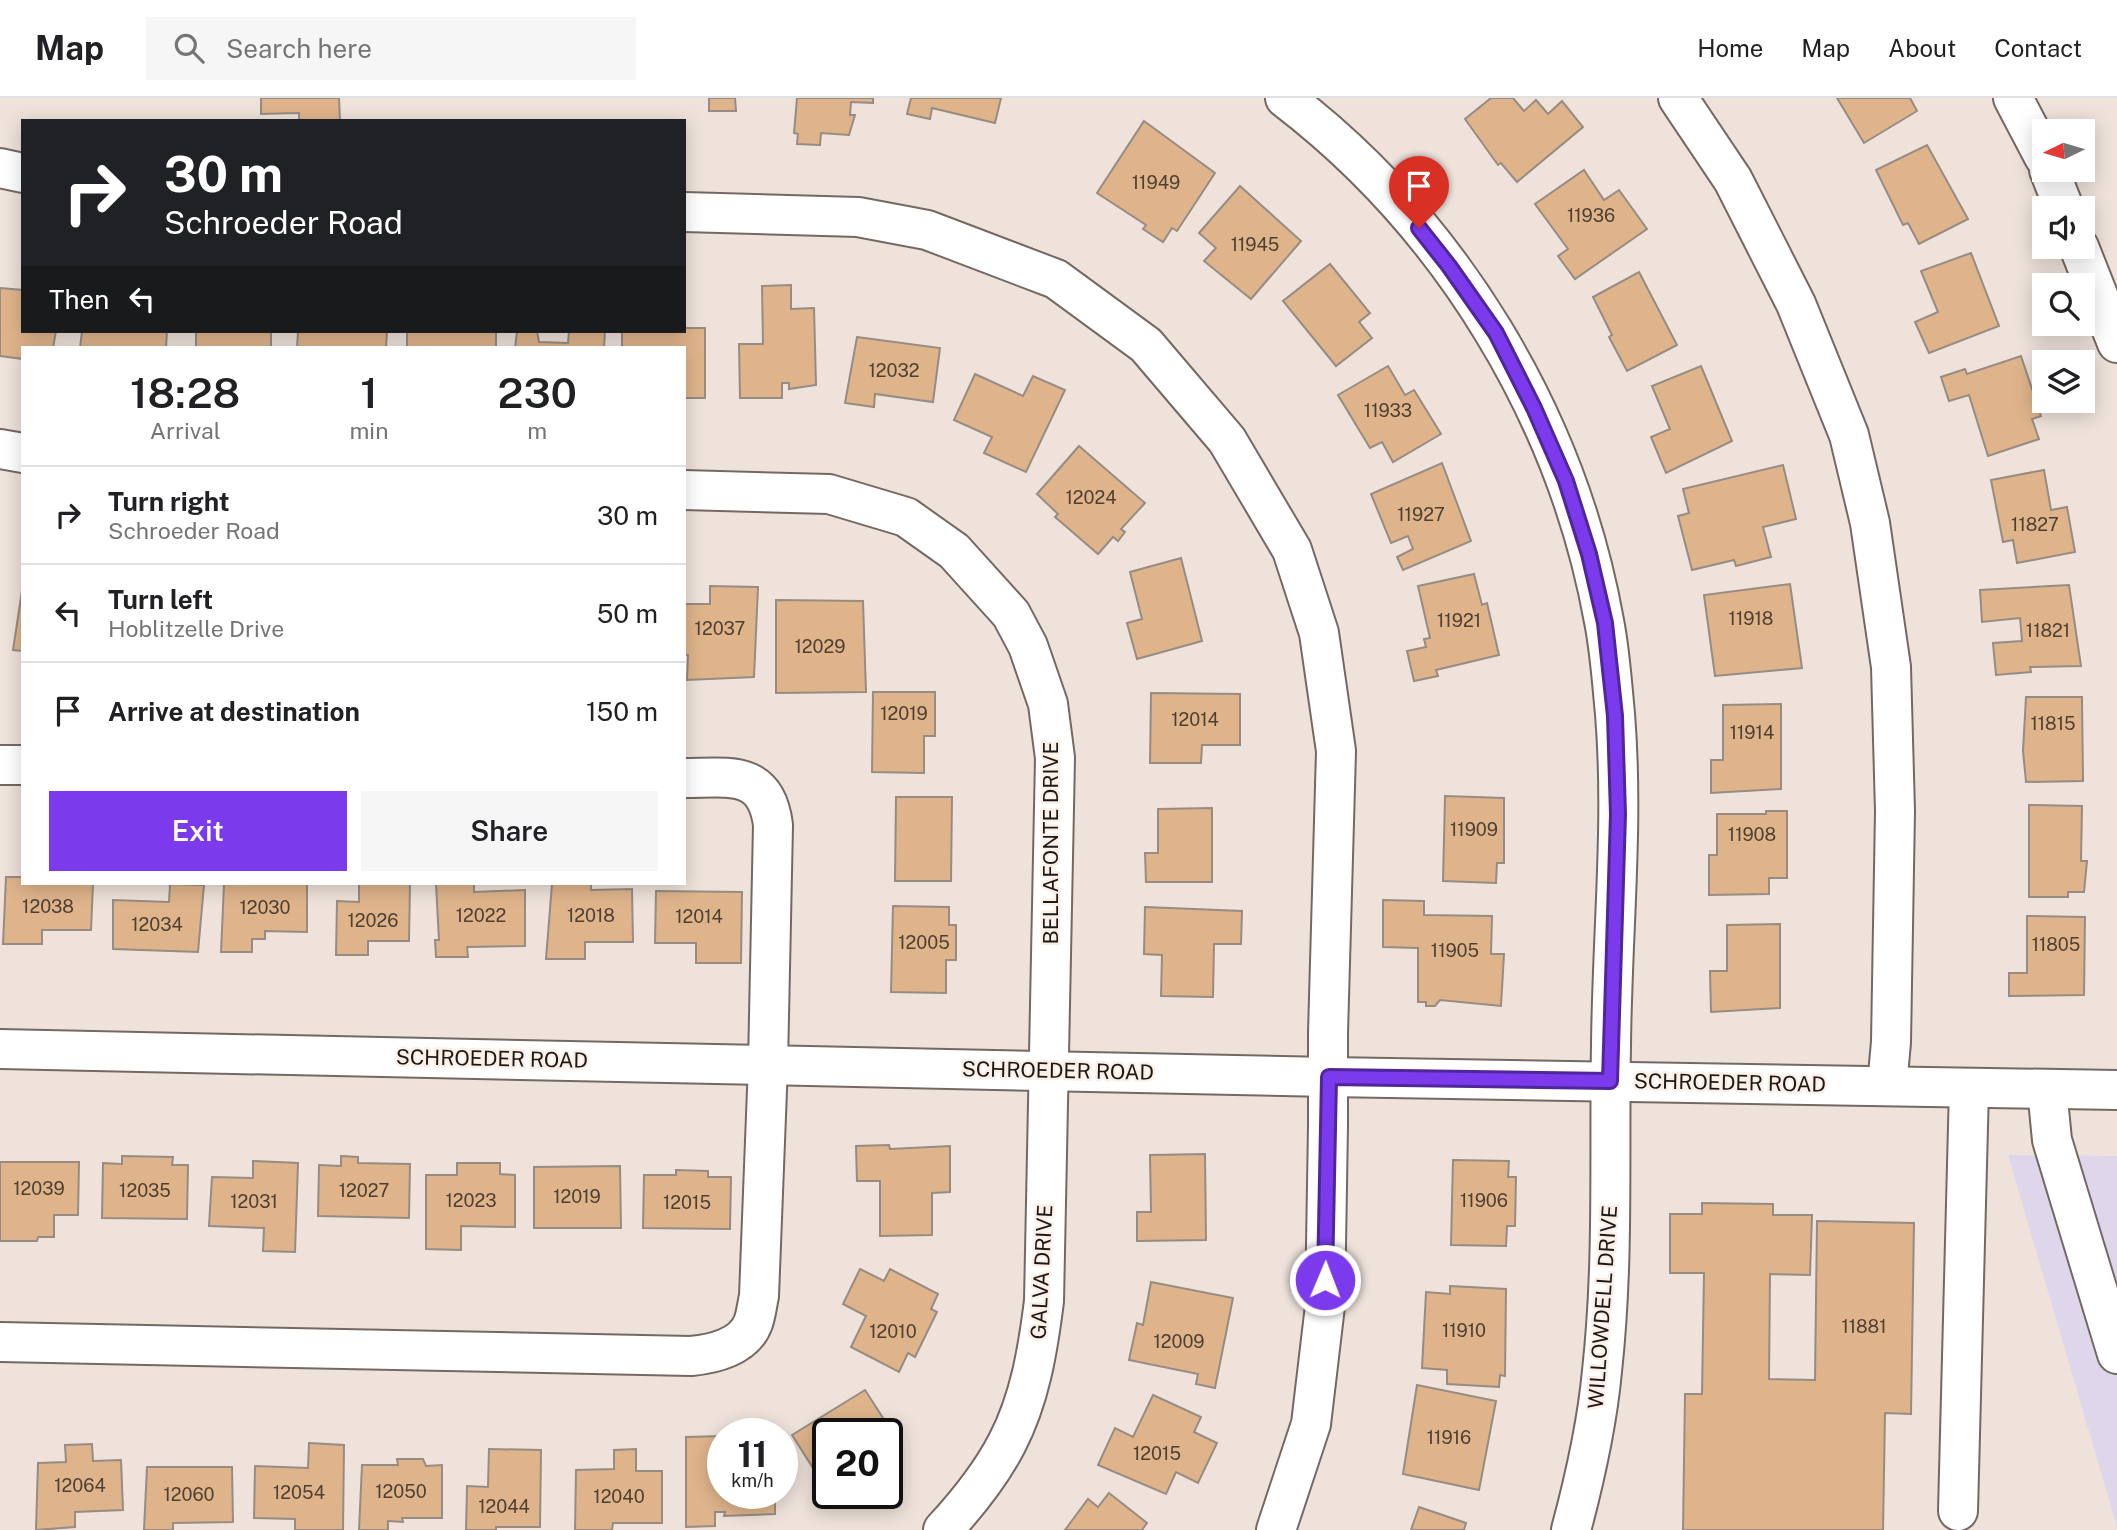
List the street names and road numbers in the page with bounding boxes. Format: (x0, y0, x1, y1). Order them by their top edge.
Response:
street label: BELLAFONTE DRIVE (1038, 741, 1063, 945)
street label: SCHROEDER ROAD (396, 1044, 588, 1073)
street label: SCHROEDER ROAD (962, 1056, 1154, 1085)
street label: SCHROEDER ROAD (1634, 1068, 1826, 1097)
street label: GALVA DRIVE (1025, 1204, 1058, 1340)
street label: WILLOWDELL DRIVE (1583, 1204, 1622, 1410)

